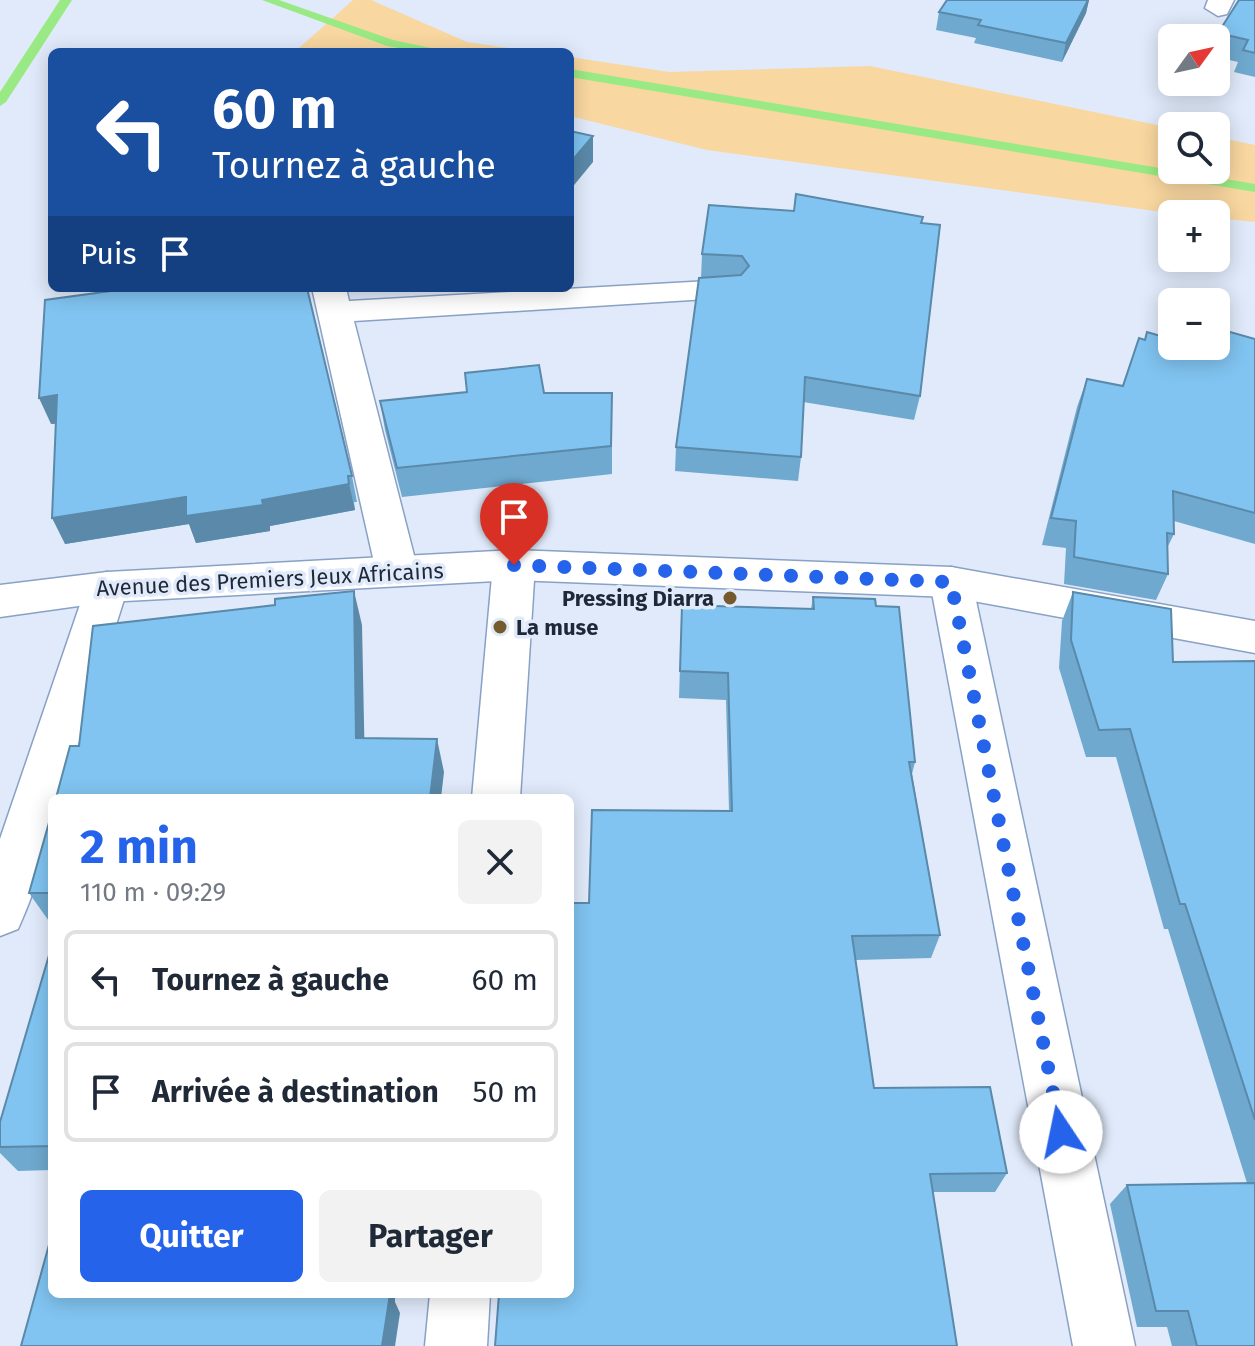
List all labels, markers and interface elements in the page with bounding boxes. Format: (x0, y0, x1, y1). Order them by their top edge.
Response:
north arrow (1158, 24, 1230, 96)
map controls (1158, 24, 1230, 360)
text: 60 m (212, 76, 337, 143)
icon: left (80, 80, 184, 184)
button: search (1158, 112, 1230, 184)
text: Tournez à gauche (212, 144, 496, 188)
button: + (1158, 200, 1230, 272)
icon: arrive (153, 232, 197, 276)
text: Puis (80, 236, 137, 272)
button: − (1158, 288, 1230, 360)
pin (480, 483, 548, 565)
icon: arrive (492, 495, 536, 539)
street label: Avenue des Premiers Jeux Africains (96, 557, 444, 602)
place label: Pressing Diarra (562, 585, 714, 612)
marker: Pressing Diarra (721, 589, 739, 607)
place label: La muse (516, 614, 598, 641)
marker: La muse (491, 618, 509, 636)
text: 2 min (80, 818, 198, 876)
button: close (458, 820, 542, 904)
text: 110 m · 09:29 (80, 877, 226, 908)
icon: left (84, 958, 128, 1002)
text: Tournez à gauche (152, 962, 389, 998)
text: 60 m (472, 962, 538, 998)
icon: arrive (84, 1070, 128, 1114)
text: Arrivée à destination (152, 1074, 439, 1110)
text: 50 m (473, 1074, 538, 1110)
position arrow (1019, 1090, 1103, 1174)
button: Quitter (80, 1190, 303, 1282)
button: Partager (319, 1190, 542, 1282)

